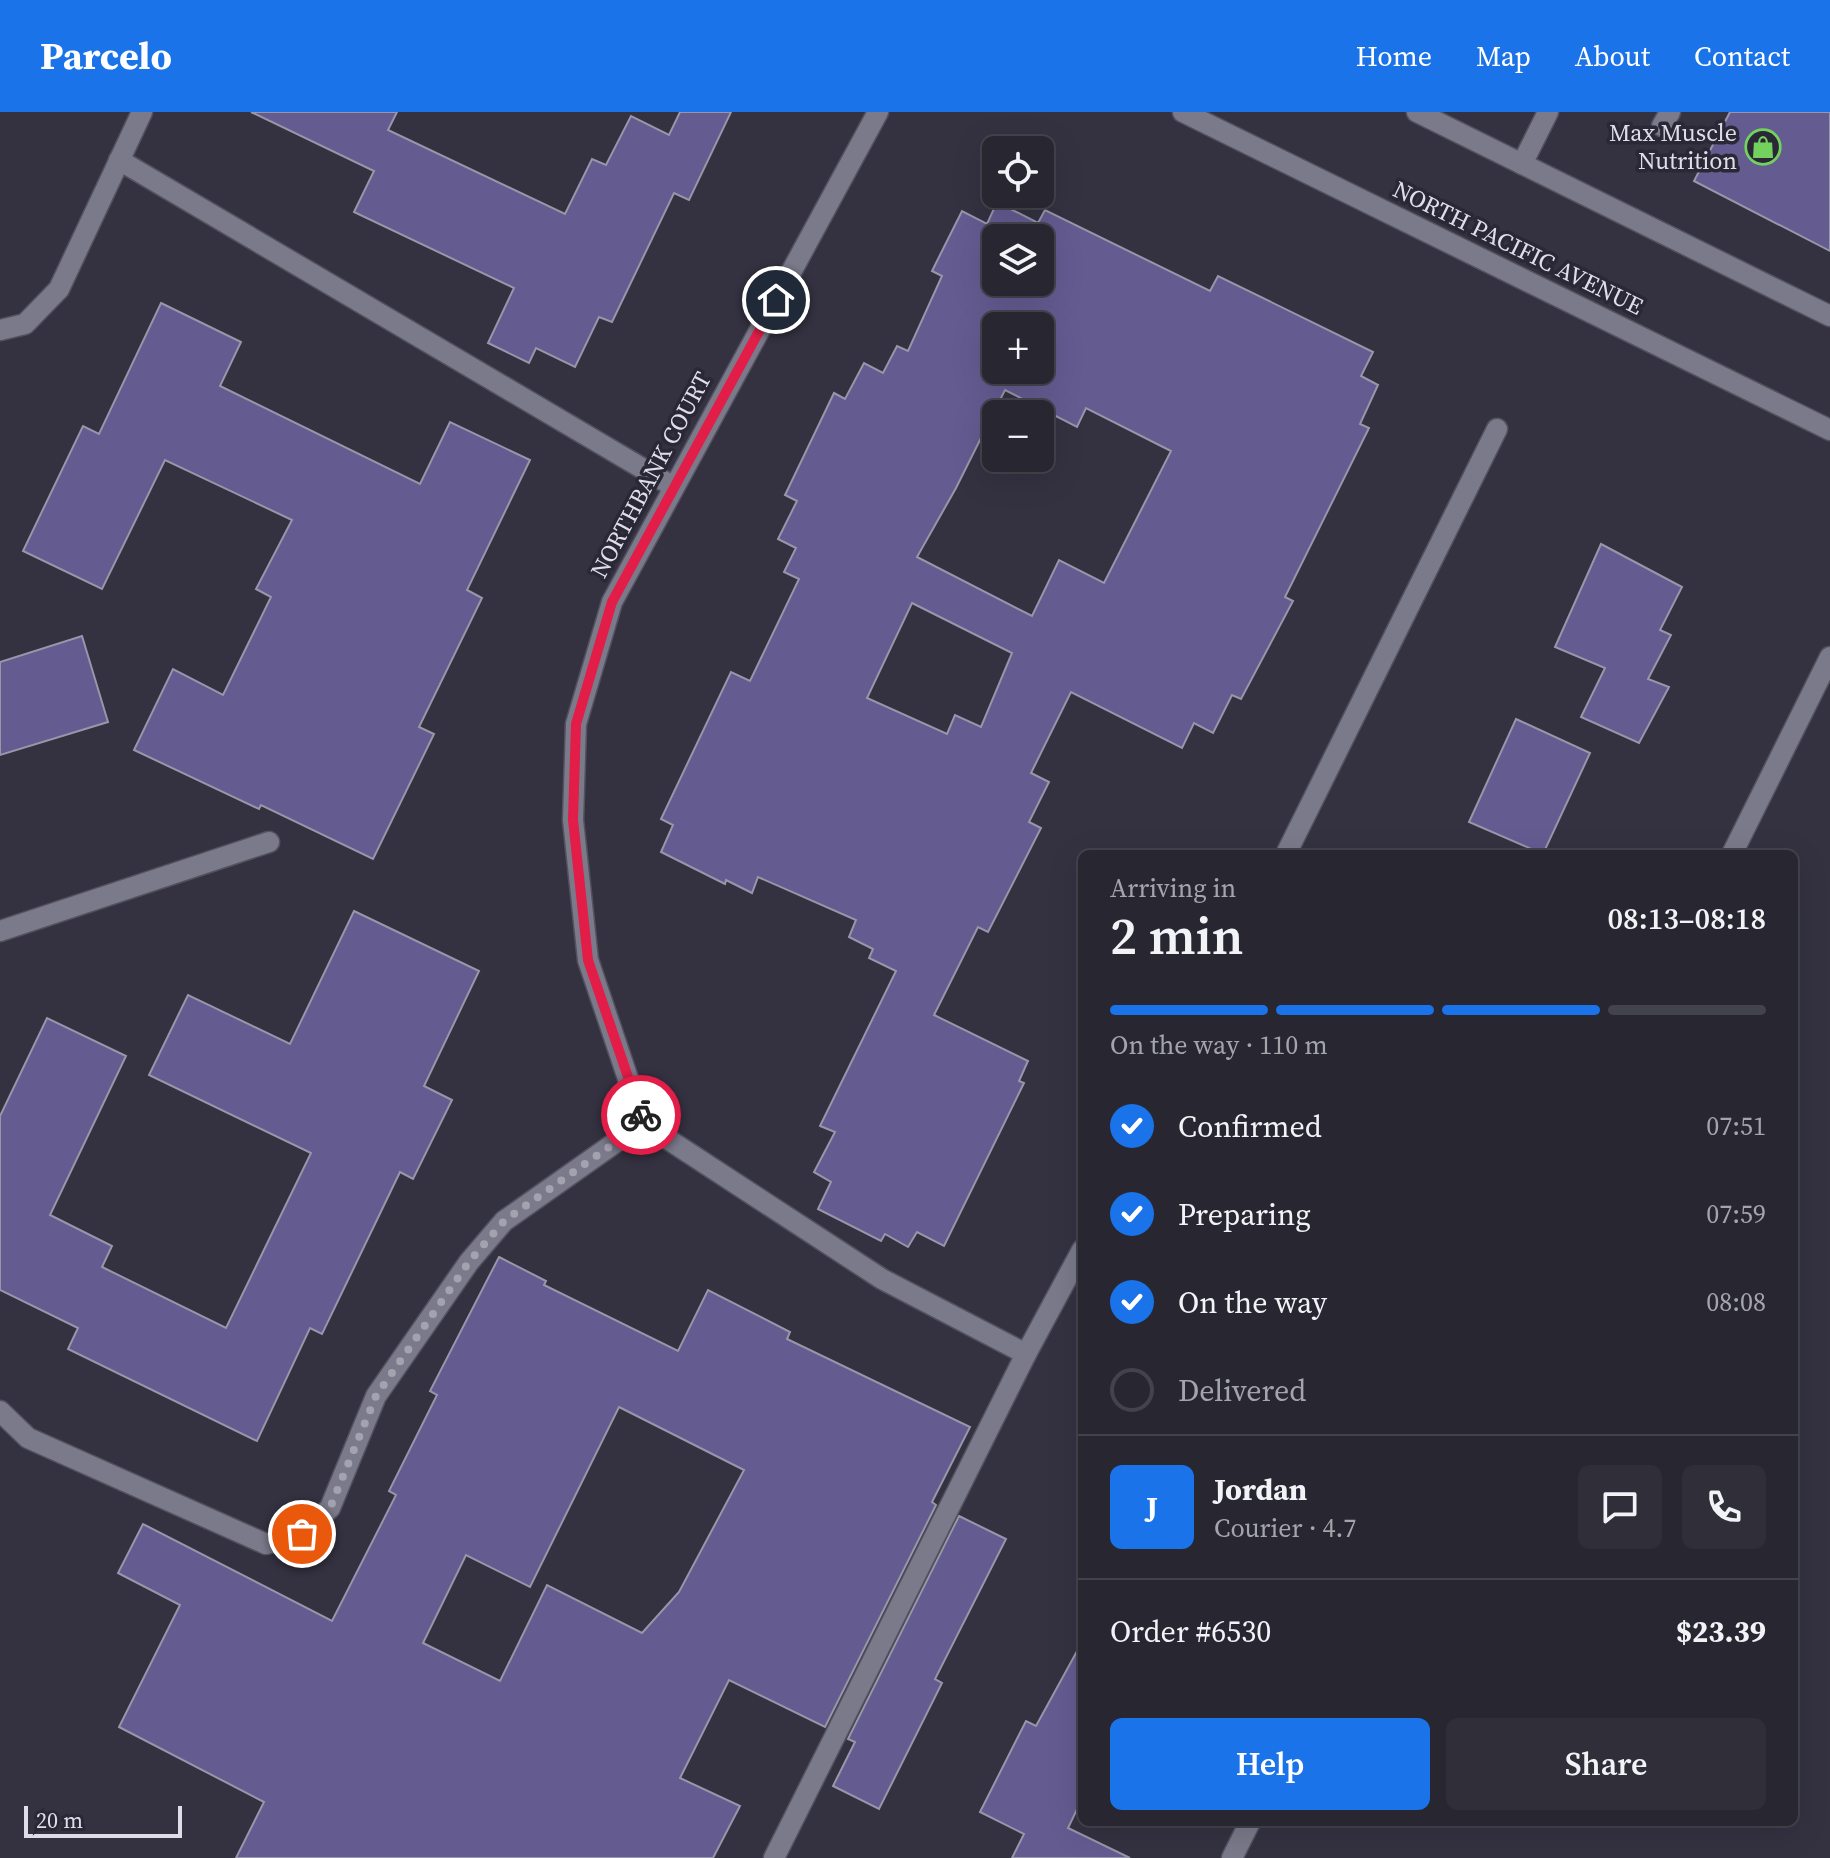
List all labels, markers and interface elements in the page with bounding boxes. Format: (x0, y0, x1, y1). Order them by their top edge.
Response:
text: Parcelo (40, 30, 172, 82)
text: Home (1356, 37, 1432, 75)
text: Map (1476, 37, 1531, 75)
text: About (1575, 37, 1650, 75)
text: Contact (1694, 37, 1790, 75)
place label: Max Muscle Nutrition (1609, 116, 1737, 177)
shop icon: Max Muscle Nutrition (1744, 128, 1782, 166)
map controls (982, 136, 1054, 472)
button: locate (982, 136, 1054, 208)
street label: NORTH PACIFIC AVENUE (1388, 173, 1649, 323)
button: layers (982, 224, 1054, 296)
pin (742, 266, 810, 334)
icon: home (754, 278, 798, 322)
button: + (982, 312, 1054, 384)
street label: NORTHBANK COURT (582, 366, 719, 584)
button: − (982, 400, 1054, 472)
text: Arriving in (1110, 870, 1236, 906)
text: 08:13–08:18 (1607, 898, 1766, 939)
text: 2 min (1110, 900, 1243, 971)
text: On the way · 110 m (1110, 1027, 1328, 1063)
courier (601, 1075, 681, 1155)
icon: bike (619, 1093, 663, 1137)
icon: check (1110, 1104, 1154, 1148)
text: Confirmed (1178, 1106, 1322, 1147)
text: 07:51 (1706, 1108, 1766, 1144)
icon: check (1110, 1192, 1154, 1236)
text: Preparing (1178, 1194, 1311, 1235)
text: 07:59 (1706, 1196, 1766, 1232)
icon: check (1110, 1280, 1154, 1324)
text: On the way (1178, 1282, 1327, 1323)
text: 08:08 (1706, 1284, 1766, 1320)
text: Delivered (1178, 1370, 1306, 1411)
button: chat (1578, 1465, 1662, 1549)
button: phone (1682, 1465, 1766, 1549)
text: Jordan (1214, 1469, 1307, 1510)
text: J (1146, 1487, 1158, 1528)
pin (268, 1500, 336, 1568)
text: Courier · 4.7 (1214, 1510, 1356, 1546)
icon: bag (280, 1512, 324, 1556)
text: Order #6530 (1110, 1611, 1271, 1652)
text: $23.39 (1676, 1611, 1766, 1652)
button: Help (1110, 1718, 1430, 1810)
button: Share (1446, 1718, 1766, 1810)
scale bar (24, 1802, 182, 1838)
text: 20 m (36, 1805, 83, 1835)

